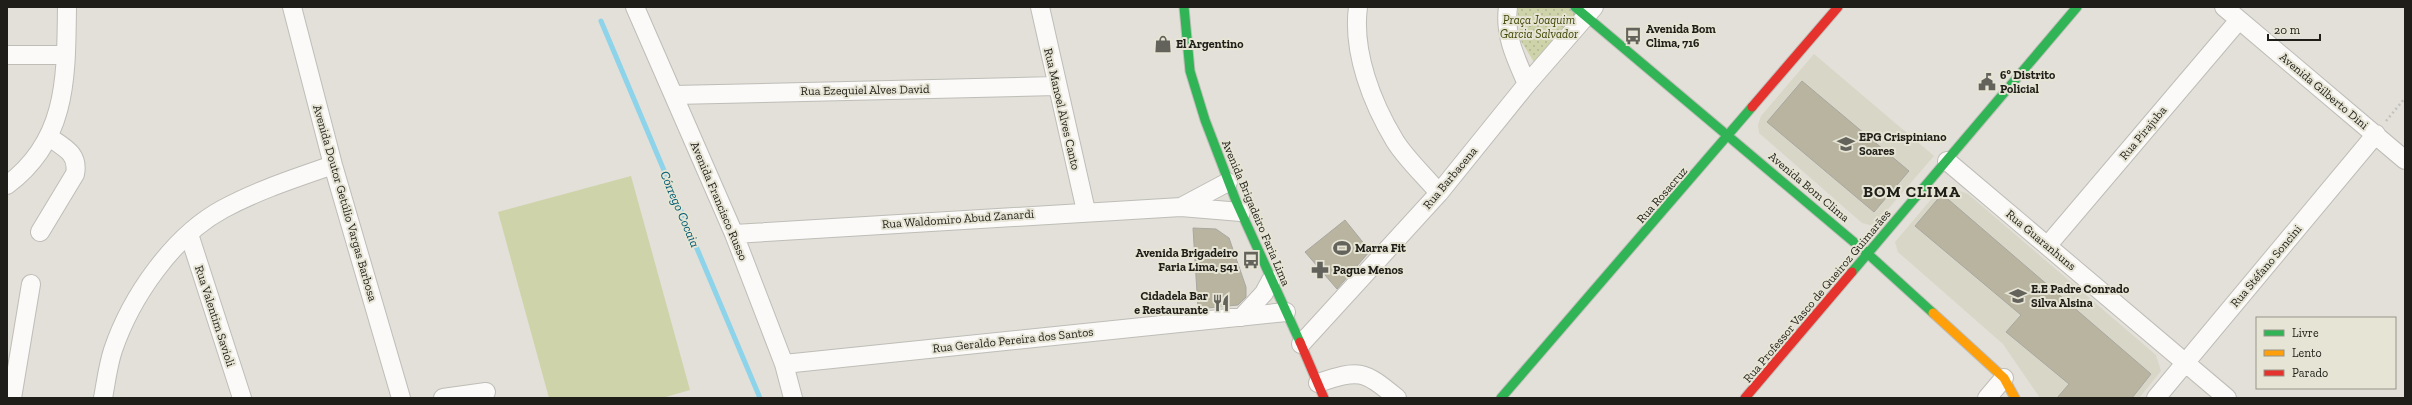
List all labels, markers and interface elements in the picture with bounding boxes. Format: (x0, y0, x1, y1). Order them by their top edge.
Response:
park label: Praça Joaquim Garcia Salvador (1500, 13, 1579, 41)
scale bar (2268, 16, 2320, 42)
place label: Avenida Bom Clima, 716 (1646, 22, 1716, 50)
text: 20 m (2274, 23, 2301, 37)
bus stop icon: Avenida Bom Clima, 716 (1623, 26, 1643, 46)
shop icon: El Argentino (1153, 34, 1173, 54)
place label: El Argentino (1176, 37, 1244, 51)
street label: Rua Manoel Alves Canto (1041, 47, 1083, 171)
street label: Avenida Gilberto Dini (2277, 50, 2372, 133)
place label: 6º Distrito Policial (2000, 68, 2056, 96)
public building icon: 6º Distrito Policial (1977, 72, 1997, 92)
street label: Rua Ezequiel Alves David (800, 82, 930, 98)
street label: Avenida Doutor Getúlio Vargas Barbosa (310, 103, 380, 303)
street label: Rua Pirajuba (2117, 103, 2170, 163)
place label: EPG Crispiniano Soares (1859, 130, 1947, 158)
school or university icon: EPG Crispiniano Soares (1836, 134, 1856, 154)
street label: Avenida Brigadeiro Faria Lima (1219, 138, 1293, 288)
street label: Avenida Francisco Russo (688, 139, 750, 263)
street label: Rua Barbacena (1420, 144, 1480, 212)
street label: Avenida Bom Clima (1766, 149, 1852, 225)
street label: Rua Rosacruz (1634, 164, 1691, 226)
water label: Córrego Cocaia (657, 169, 703, 249)
district label: BOM CLIMA (1863, 182, 1961, 201)
street label: Rua Waldomiro Abud Zanardi (881, 207, 1035, 231)
street label: Rua Professor Vasco de Queiroz Guimarães (1740, 207, 1894, 385)
street label: Rua Guaranhuns (2003, 207, 2079, 273)
street label: Rua Stéfano Soncini (2228, 222, 2305, 310)
sports icon: Marra Fit (1332, 238, 1352, 258)
place label: Marra Fit (1355, 241, 1406, 255)
place label: Avenida Brigadeiro Faria Lima, 541 (1136, 246, 1239, 274)
bus stop icon: Avenida Brigadeiro Faria Lima, 541 (1241, 250, 1261, 270)
pharmacy icon: Pague Menos (1310, 260, 1330, 280)
place label: Pague Menos (1333, 263, 1404, 277)
street label: Rua Valentim Savioli (192, 264, 238, 369)
place label: E.E Padre Conrado Silva Alsina (2031, 282, 2130, 310)
school or university icon: E.E Padre Conrado Silva Alsina (2008, 286, 2028, 306)
place label: Cidadela Bar e Restaurante (1134, 289, 1209, 317)
restaurant icon: Cidadela Bar e Restaurante (1211, 293, 1231, 313)
legend (2256, 317, 2396, 389)
street label: Rua Geraldo Pereira dos Santos (932, 325, 1094, 355)
text: Livre (2292, 326, 2319, 340)
text: Lento (2292, 346, 2322, 360)
text: Parado (2292, 366, 2328, 380)

